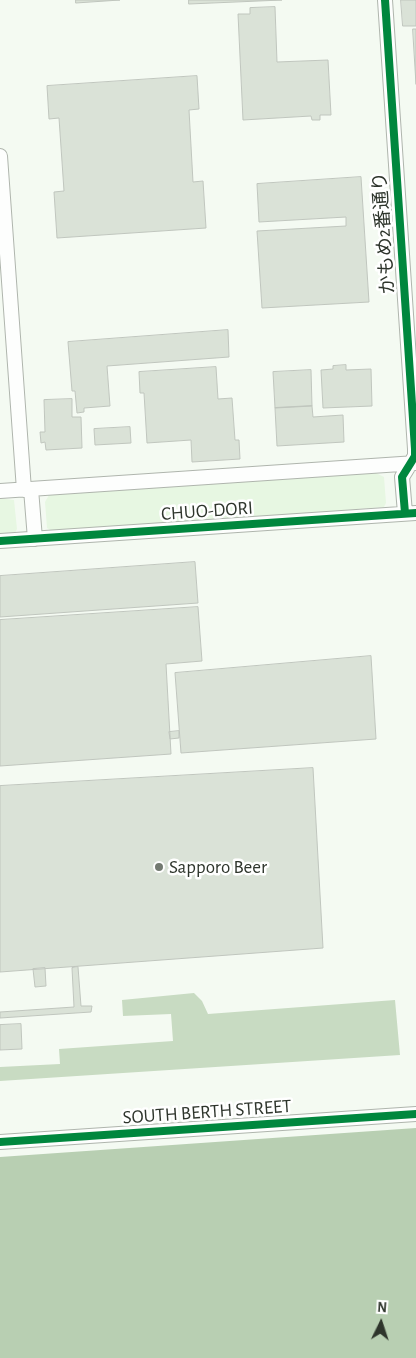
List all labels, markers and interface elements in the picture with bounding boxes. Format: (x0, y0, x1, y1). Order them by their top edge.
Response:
street label: かもめ2番通り (368, 171, 400, 295)
street label: CHUO-DORI (160, 496, 254, 526)
place label: Sapporo Beer (169, 856, 267, 878)
marker: Sapporo Beer (153, 861, 165, 873)
street label: SOUTH BERTH STREET (122, 1095, 292, 1129)
north arrow (356, 1298, 406, 1348)
text: N (377, 1301, 387, 1315)

